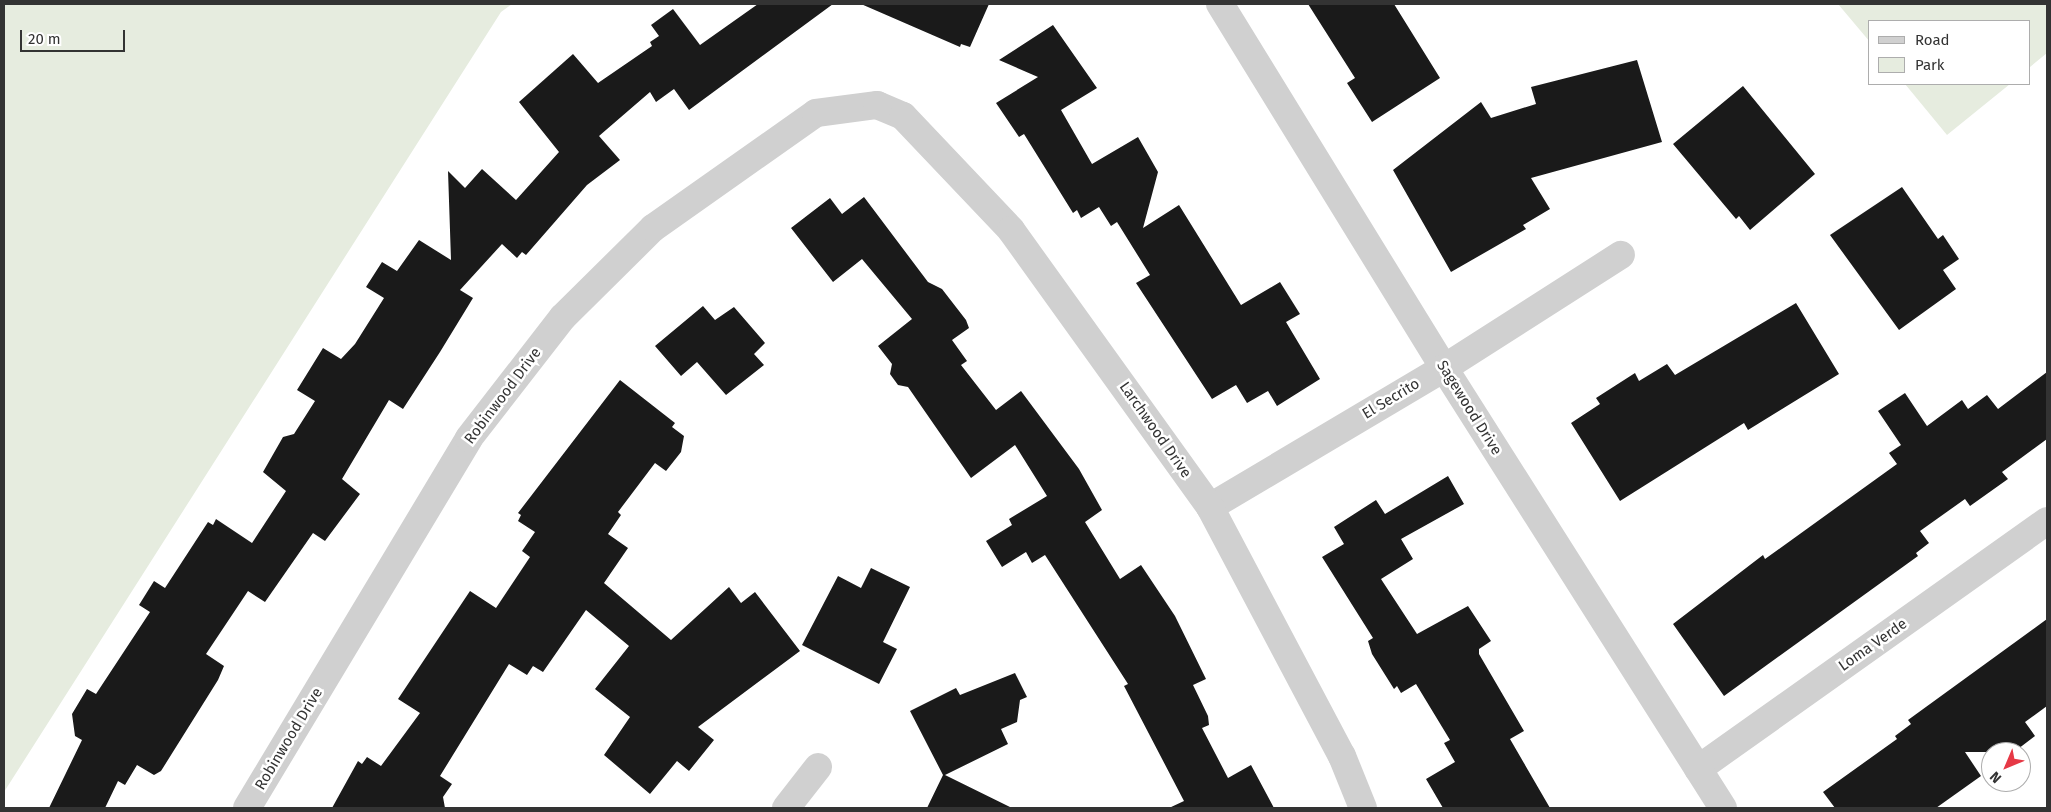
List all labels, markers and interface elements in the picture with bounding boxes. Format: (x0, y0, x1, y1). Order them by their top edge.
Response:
scale bar (22, 20, 128, 52)
legend (1868, 20, 2031, 85)
text: 20 m (28, 30, 61, 48)
text: Road (1915, 31, 1950, 49)
text: Park (1915, 56, 1945, 74)
street label: Robinwood Drive (461, 344, 545, 448)
street label: Sagewood Drive (1433, 357, 1505, 459)
street label: El Secrito (1359, 375, 1423, 423)
street label: Larchwood Drive (1115, 378, 1195, 482)
street label: Loma Verde (1835, 615, 1911, 675)
street label: Robinwood Drive (251, 685, 327, 793)
north arrow (1981, 742, 2031, 792)
text: N (1986, 768, 2005, 787)

